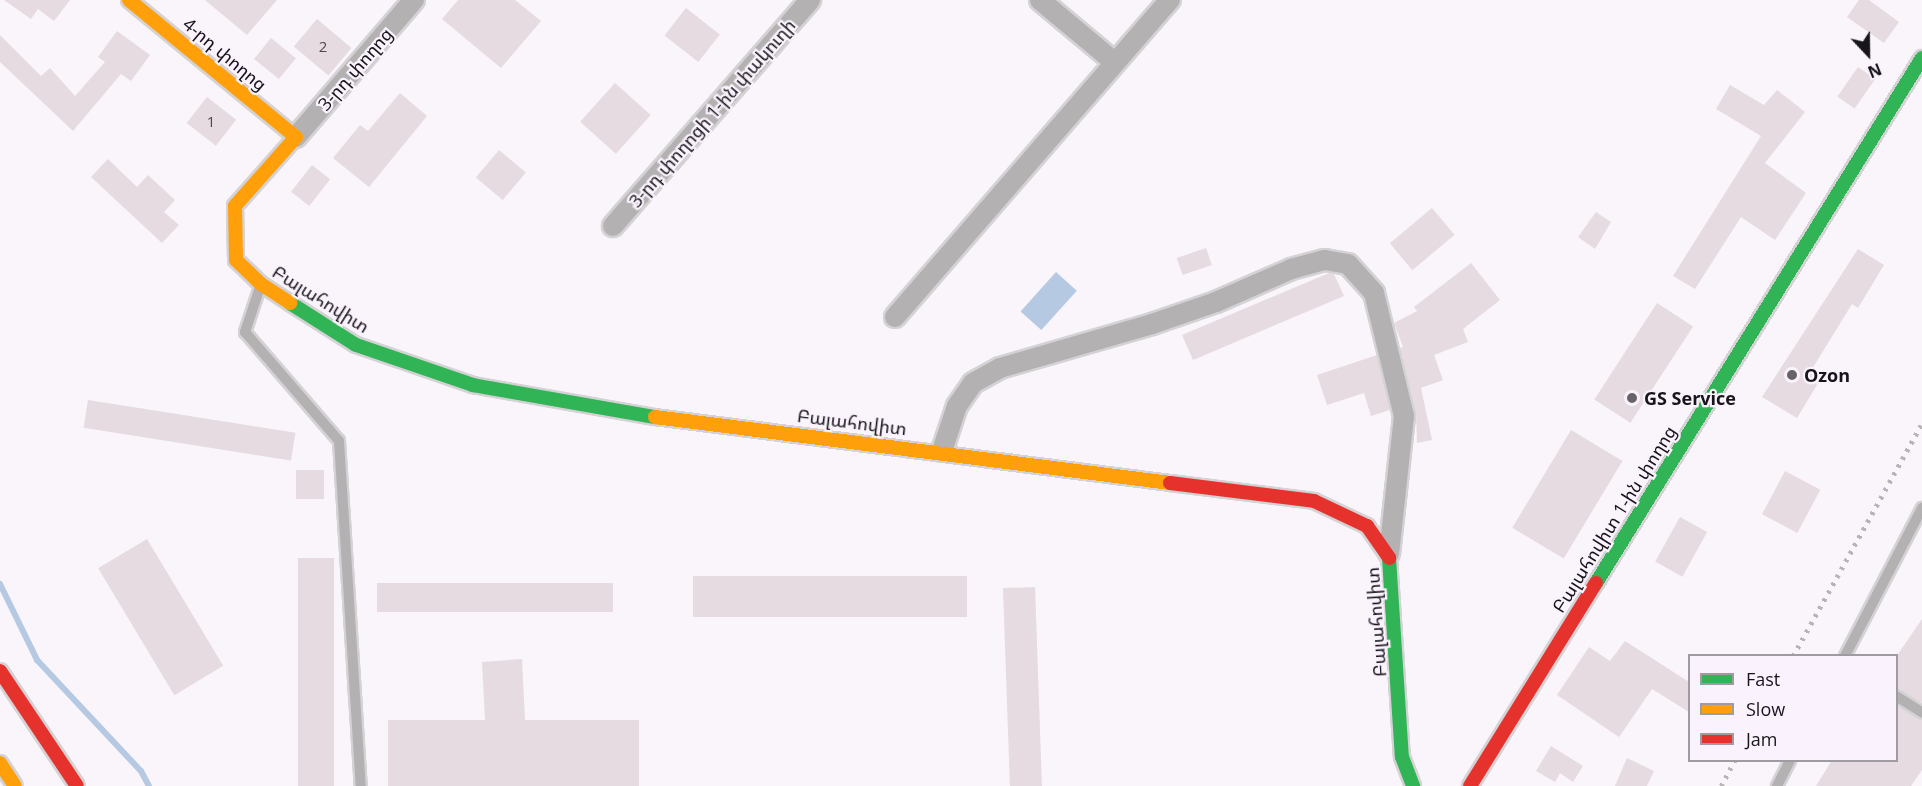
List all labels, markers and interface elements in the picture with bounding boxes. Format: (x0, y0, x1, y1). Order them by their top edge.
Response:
street label: 4-րդ փողոց (179, 13, 271, 95)
street label: 3-րդ փողոցի 1-ին փակուղի (624, 14, 800, 212)
street label: 3-րդ փողոց (313, 23, 397, 115)
north arrow (1838, 24, 1898, 84)
house number: 2 (319, 38, 327, 56)
text: N (1865, 58, 1885, 83)
house number: 1 (207, 113, 215, 131)
street label: Բալահովիտ (269, 261, 373, 337)
place label: Ozon (1804, 364, 1850, 386)
marker: Ozon (1785, 368, 1799, 382)
place label: GS Service (1644, 387, 1736, 409)
marker: GS Service (1625, 391, 1639, 405)
street label: Բալահովիտ (796, 405, 908, 439)
street label: Բալահովիտ 1-ին փողոց (1548, 422, 1680, 616)
street label: Բալահովիտ (1361, 566, 1391, 678)
legend (1688, 654, 1898, 762)
text: Fast (1746, 667, 1780, 691)
text: Slow (1746, 697, 1785, 721)
text: Jam (1746, 727, 1778, 751)

